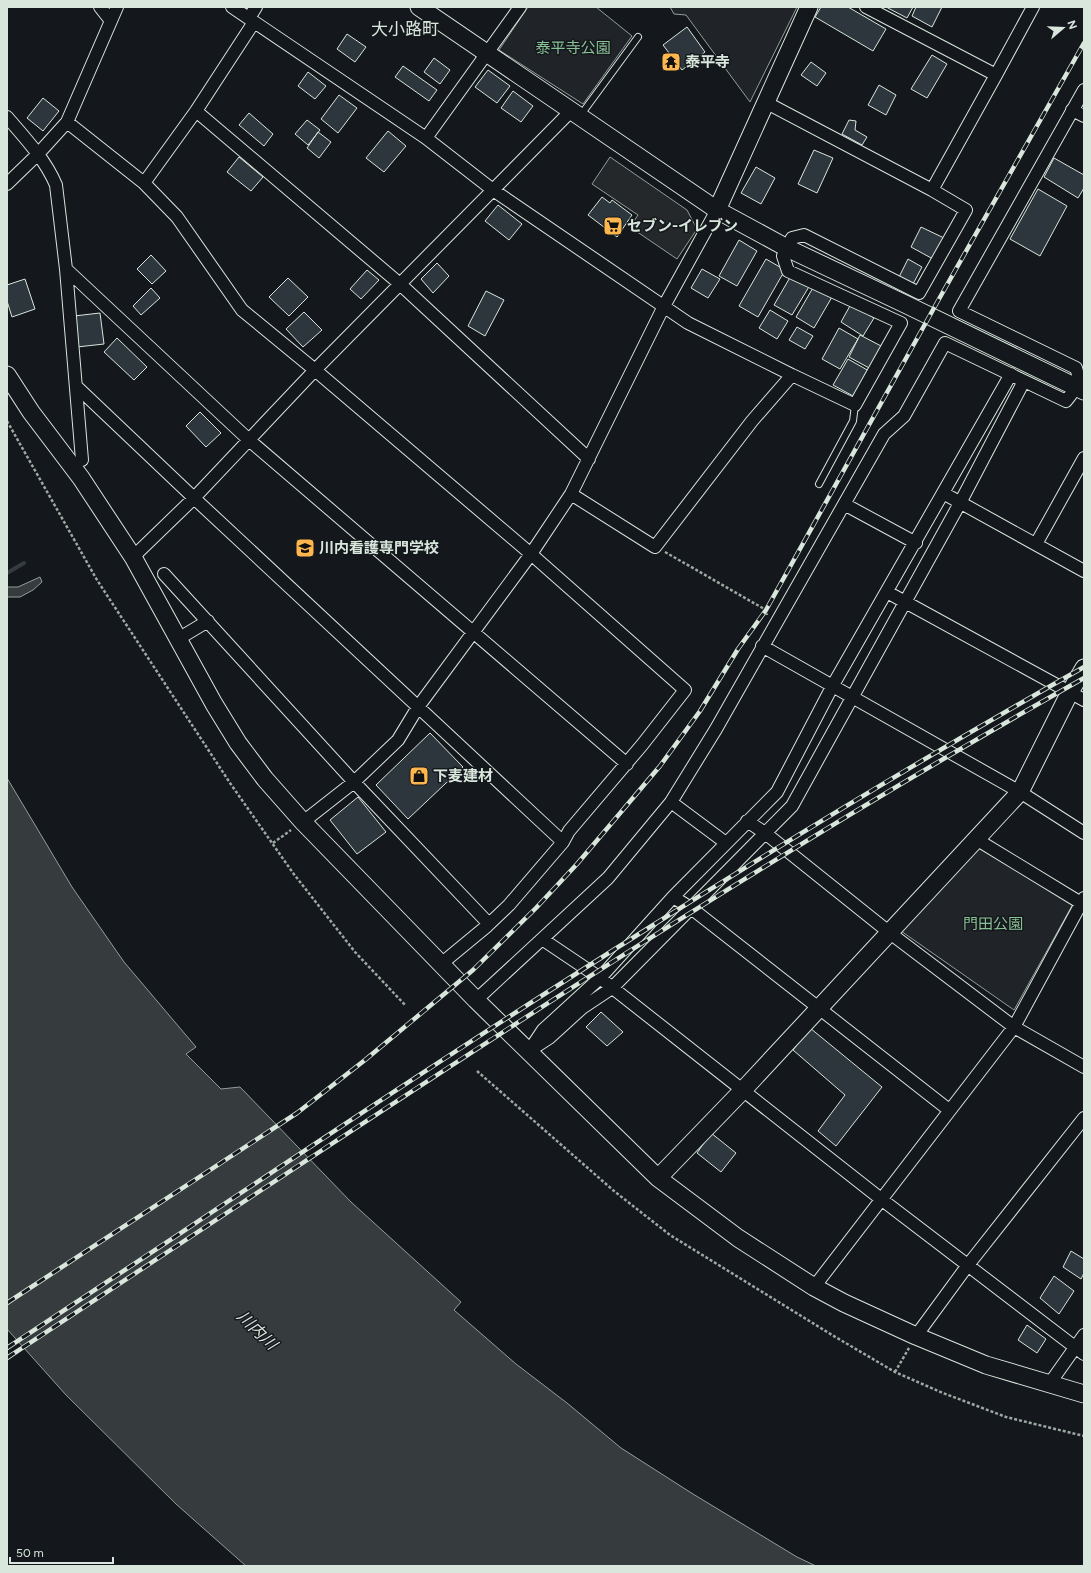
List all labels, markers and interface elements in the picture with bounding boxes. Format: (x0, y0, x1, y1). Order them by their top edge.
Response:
north arrow (1043, 8, 1083, 48)
district label: 大小路町 (371, 19, 439, 39)
text: N (1064, 19, 1080, 31)
park label: 泰平寺公園 (535, 39, 611, 57)
temple icon: 泰平寺 (660, 51, 682, 73)
place label: 泰平寺 (685, 53, 730, 71)
supermarket icon: セブン-イレブン (602, 215, 624, 237)
place label: セブン-イレブン (627, 217, 738, 235)
school or university icon: 川内看護専門学校 (294, 537, 316, 559)
place label: 川内看護専門学校 (319, 539, 439, 557)
shop icon: 下麦建材 (408, 765, 430, 787)
place label: 下麦建材 (433, 767, 493, 785)
park label: 門田公園 (963, 915, 1023, 933)
water label: 川内川 (233, 1306, 282, 1355)
scale bar (10, 1539, 113, 1565)
text: 50 m (16, 1546, 44, 1560)

